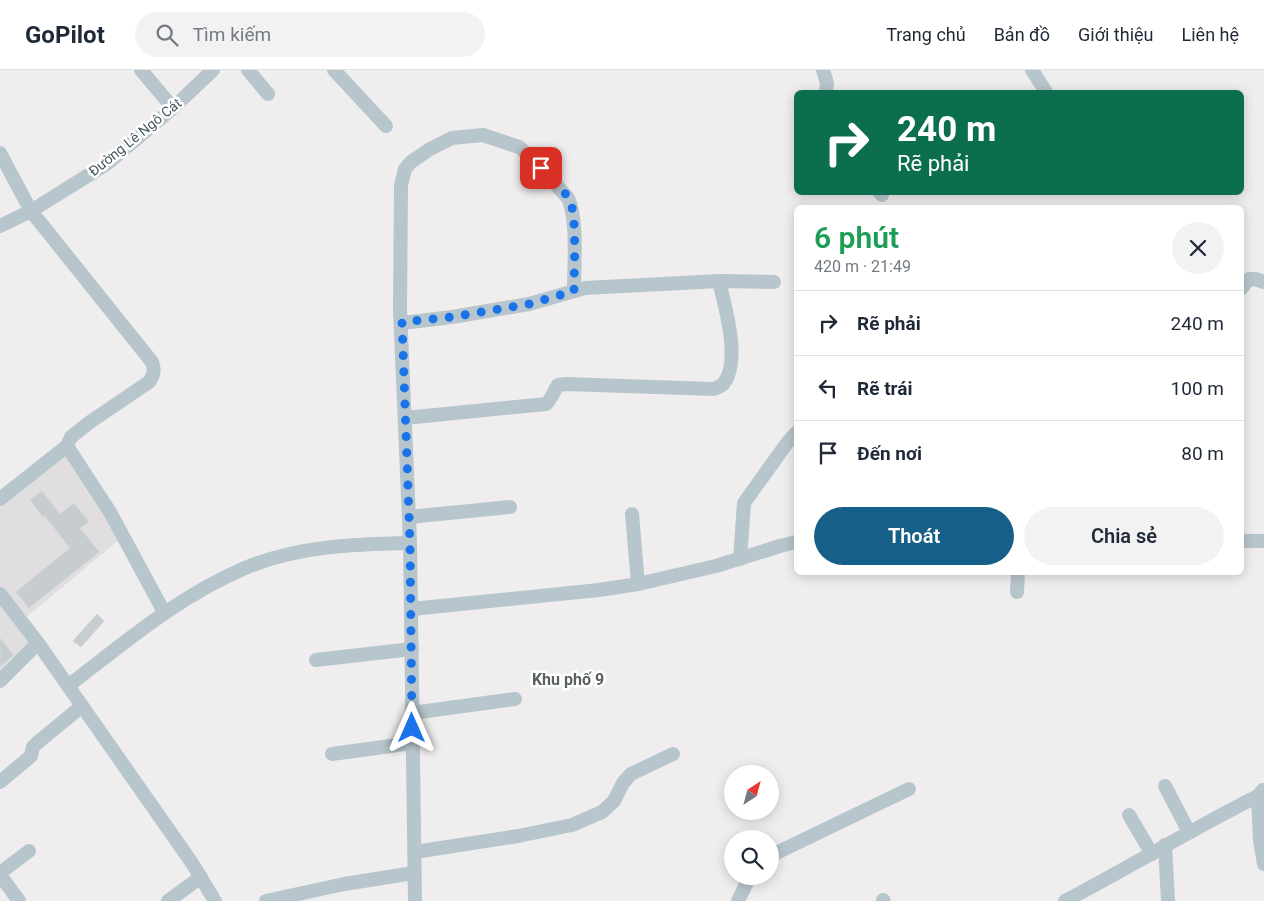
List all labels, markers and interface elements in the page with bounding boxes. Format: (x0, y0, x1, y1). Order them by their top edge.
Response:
search box (135, 12, 485, 57)
text: GoPilot (25, 21, 105, 49)
icon: search (153, 21, 181, 49)
text: Tìm kiếm (193, 23, 271, 46)
text: Trang chủ (886, 24, 966, 45)
text: Bản đồ (994, 24, 1050, 45)
text: Giới thiệu (1078, 24, 1154, 45)
text: Liên hệ (1182, 24, 1239, 45)
street label: Đường Lê Ngô Cát (86, 95, 185, 179)
text: 240 m (897, 109, 996, 150)
icon: right (814, 110, 879, 175)
pin (520, 147, 562, 189)
text: Rẽ phải (897, 151, 969, 176)
icon: arrive (527, 154, 555, 182)
text: 6 phút (814, 220, 899, 255)
button: close (1172, 222, 1224, 274)
text: 420 m · 21:49 (814, 257, 911, 276)
icon: right (814, 309, 842, 337)
text: Rẽ phải (857, 312, 921, 335)
text: 240 m (1171, 312, 1224, 335)
icon: left (814, 374, 842, 402)
text: Rẽ trái (857, 377, 912, 400)
text: 100 m (1171, 377, 1224, 400)
icon: arrive (814, 439, 842, 467)
text: Đến nơi (857, 442, 922, 465)
text: 80 m (1181, 442, 1224, 465)
button: Thoát (814, 507, 1014, 565)
button: Chia sẻ (1024, 507, 1224, 565)
district label: Khu phố 9 (532, 670, 604, 689)
position arrow (385, 701, 437, 753)
north arrow (724, 765, 779, 820)
map controls (724, 765, 779, 885)
button: search (724, 830, 779, 885)

